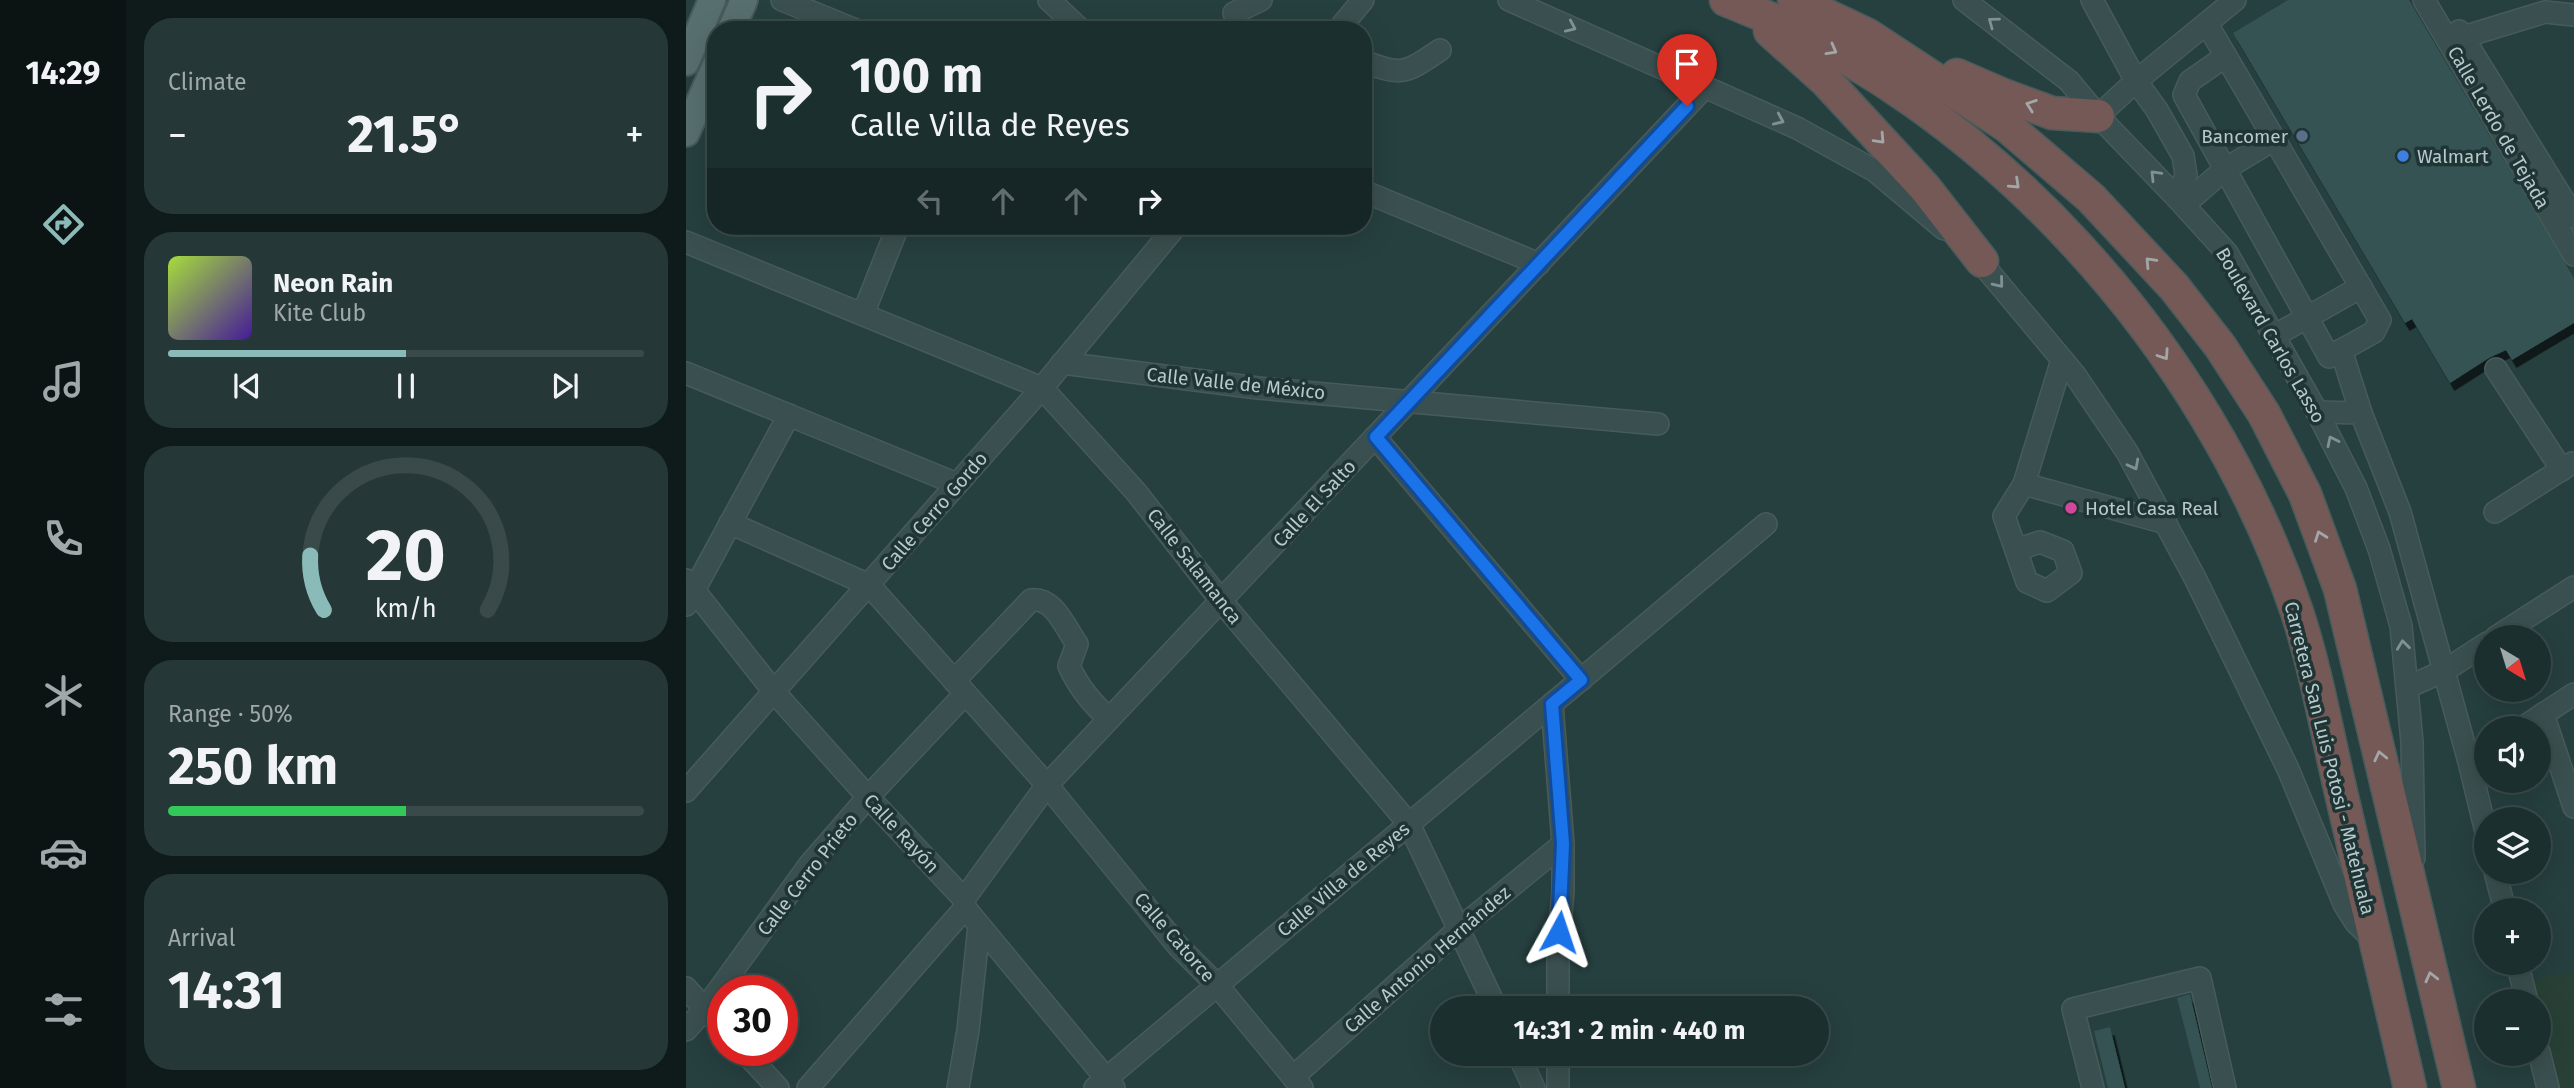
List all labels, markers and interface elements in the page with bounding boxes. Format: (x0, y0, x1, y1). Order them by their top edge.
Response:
one-way arrow (1988, 18, 2001, 31)
one-way arrow (1564, 19, 1576, 33)
pin (1657, 34, 1717, 106)
one-way arrow (1825, 42, 1837, 55)
street label: Calle Lerdo de Tejada (2443, 42, 2554, 213)
icon: arrive (1668, 45, 1706, 83)
text: 100 m (850, 46, 983, 105)
icon: right (735, 49, 826, 140)
text: 14:29 (26, 54, 100, 92)
text: Climate (168, 68, 247, 96)
one-way arrow (2026, 100, 2038, 114)
text: 21.5° (347, 103, 465, 166)
text: Calle Villa de Reyes (850, 106, 1130, 144)
text: − (168, 112, 187, 158)
text: + (625, 112, 644, 158)
one-way arrow (1772, 112, 1784, 126)
place label: Bancomer (2201, 125, 2289, 148)
marker: Bancomer (2294, 128, 2310, 144)
one-way arrow (1872, 131, 1885, 144)
place label: Walmart (2417, 145, 2489, 168)
marker: Walmart (2395, 148, 2411, 164)
one-way arrow (2151, 170, 2164, 183)
one-way arrow (2007, 175, 2020, 188)
icon: left (911, 182, 949, 220)
icon: ahead (984, 182, 1022, 220)
icon: ahead (1057, 182, 1095, 220)
icon: right (1130, 182, 1168, 220)
icon: directions (39, 200, 88, 249)
street label: Boulevard Carlos Lasso (2211, 243, 2330, 427)
one-way arrow (2146, 257, 2159, 270)
text: Neon Rain (273, 268, 393, 299)
one-way arrow (1991, 275, 2004, 287)
text: Kite Club (273, 299, 366, 327)
one-way arrow (2156, 347, 2168, 360)
icon: music (39, 357, 88, 406)
street label: Calle Valle de México (1145, 363, 1326, 404)
icon: previous (228, 367, 266, 405)
icon: pause (387, 367, 425, 405)
icon: next (546, 367, 584, 405)
one-way arrow (2327, 436, 2341, 448)
street label: Calle Cerro Gordo (876, 447, 992, 576)
street label: Calle El Salto (1268, 455, 1361, 552)
one-way arrow (2126, 458, 2140, 471)
place label: Hotel Casa Real (2085, 497, 2219, 520)
marker: Hotel Casa Real (2063, 500, 2079, 516)
street label: Calle Salamanca (1142, 504, 1247, 629)
text: 20 (366, 512, 446, 599)
icon: phone (39, 514, 88, 563)
one-way arrow (2315, 531, 2329, 543)
text: km/h (375, 594, 437, 624)
street label: Carretera San Luis Potosi - Matehuala (2279, 599, 2380, 917)
north arrow (2474, 625, 2552, 702)
map controls (2474, 625, 2551, 1066)
one-way arrow (2396, 639, 2411, 650)
icon: climate (39, 671, 88, 720)
text: Range · 50% (168, 700, 293, 728)
button: sound (2474, 716, 2551, 793)
text: 250 km (168, 735, 338, 798)
one-way arrow (2374, 750, 2389, 762)
street label: Calle Rayón (859, 789, 944, 878)
button: layers (2474, 807, 2551, 884)
street label: Calle Cerro Prieto (752, 808, 862, 940)
street label: Calle Villa de Reyes (1272, 817, 1414, 942)
icon: car (39, 828, 88, 877)
street label: Calle Antonio Hernández (1340, 881, 1515, 1038)
street label: Calle Catorce (1129, 888, 1220, 987)
position arrow (1522, 895, 1596, 969)
button: + (2474, 898, 2551, 975)
text: Arrival (168, 924, 235, 952)
text: 14:31 (168, 959, 285, 1022)
one-way arrow (2425, 971, 2440, 983)
speed limit sign: 30 (707, 975, 798, 1066)
icon: filters (39, 985, 88, 1034)
button: − (2474, 989, 2551, 1066)
text: 14:31 · 2 min · 440 m (1513, 1015, 1746, 1046)

